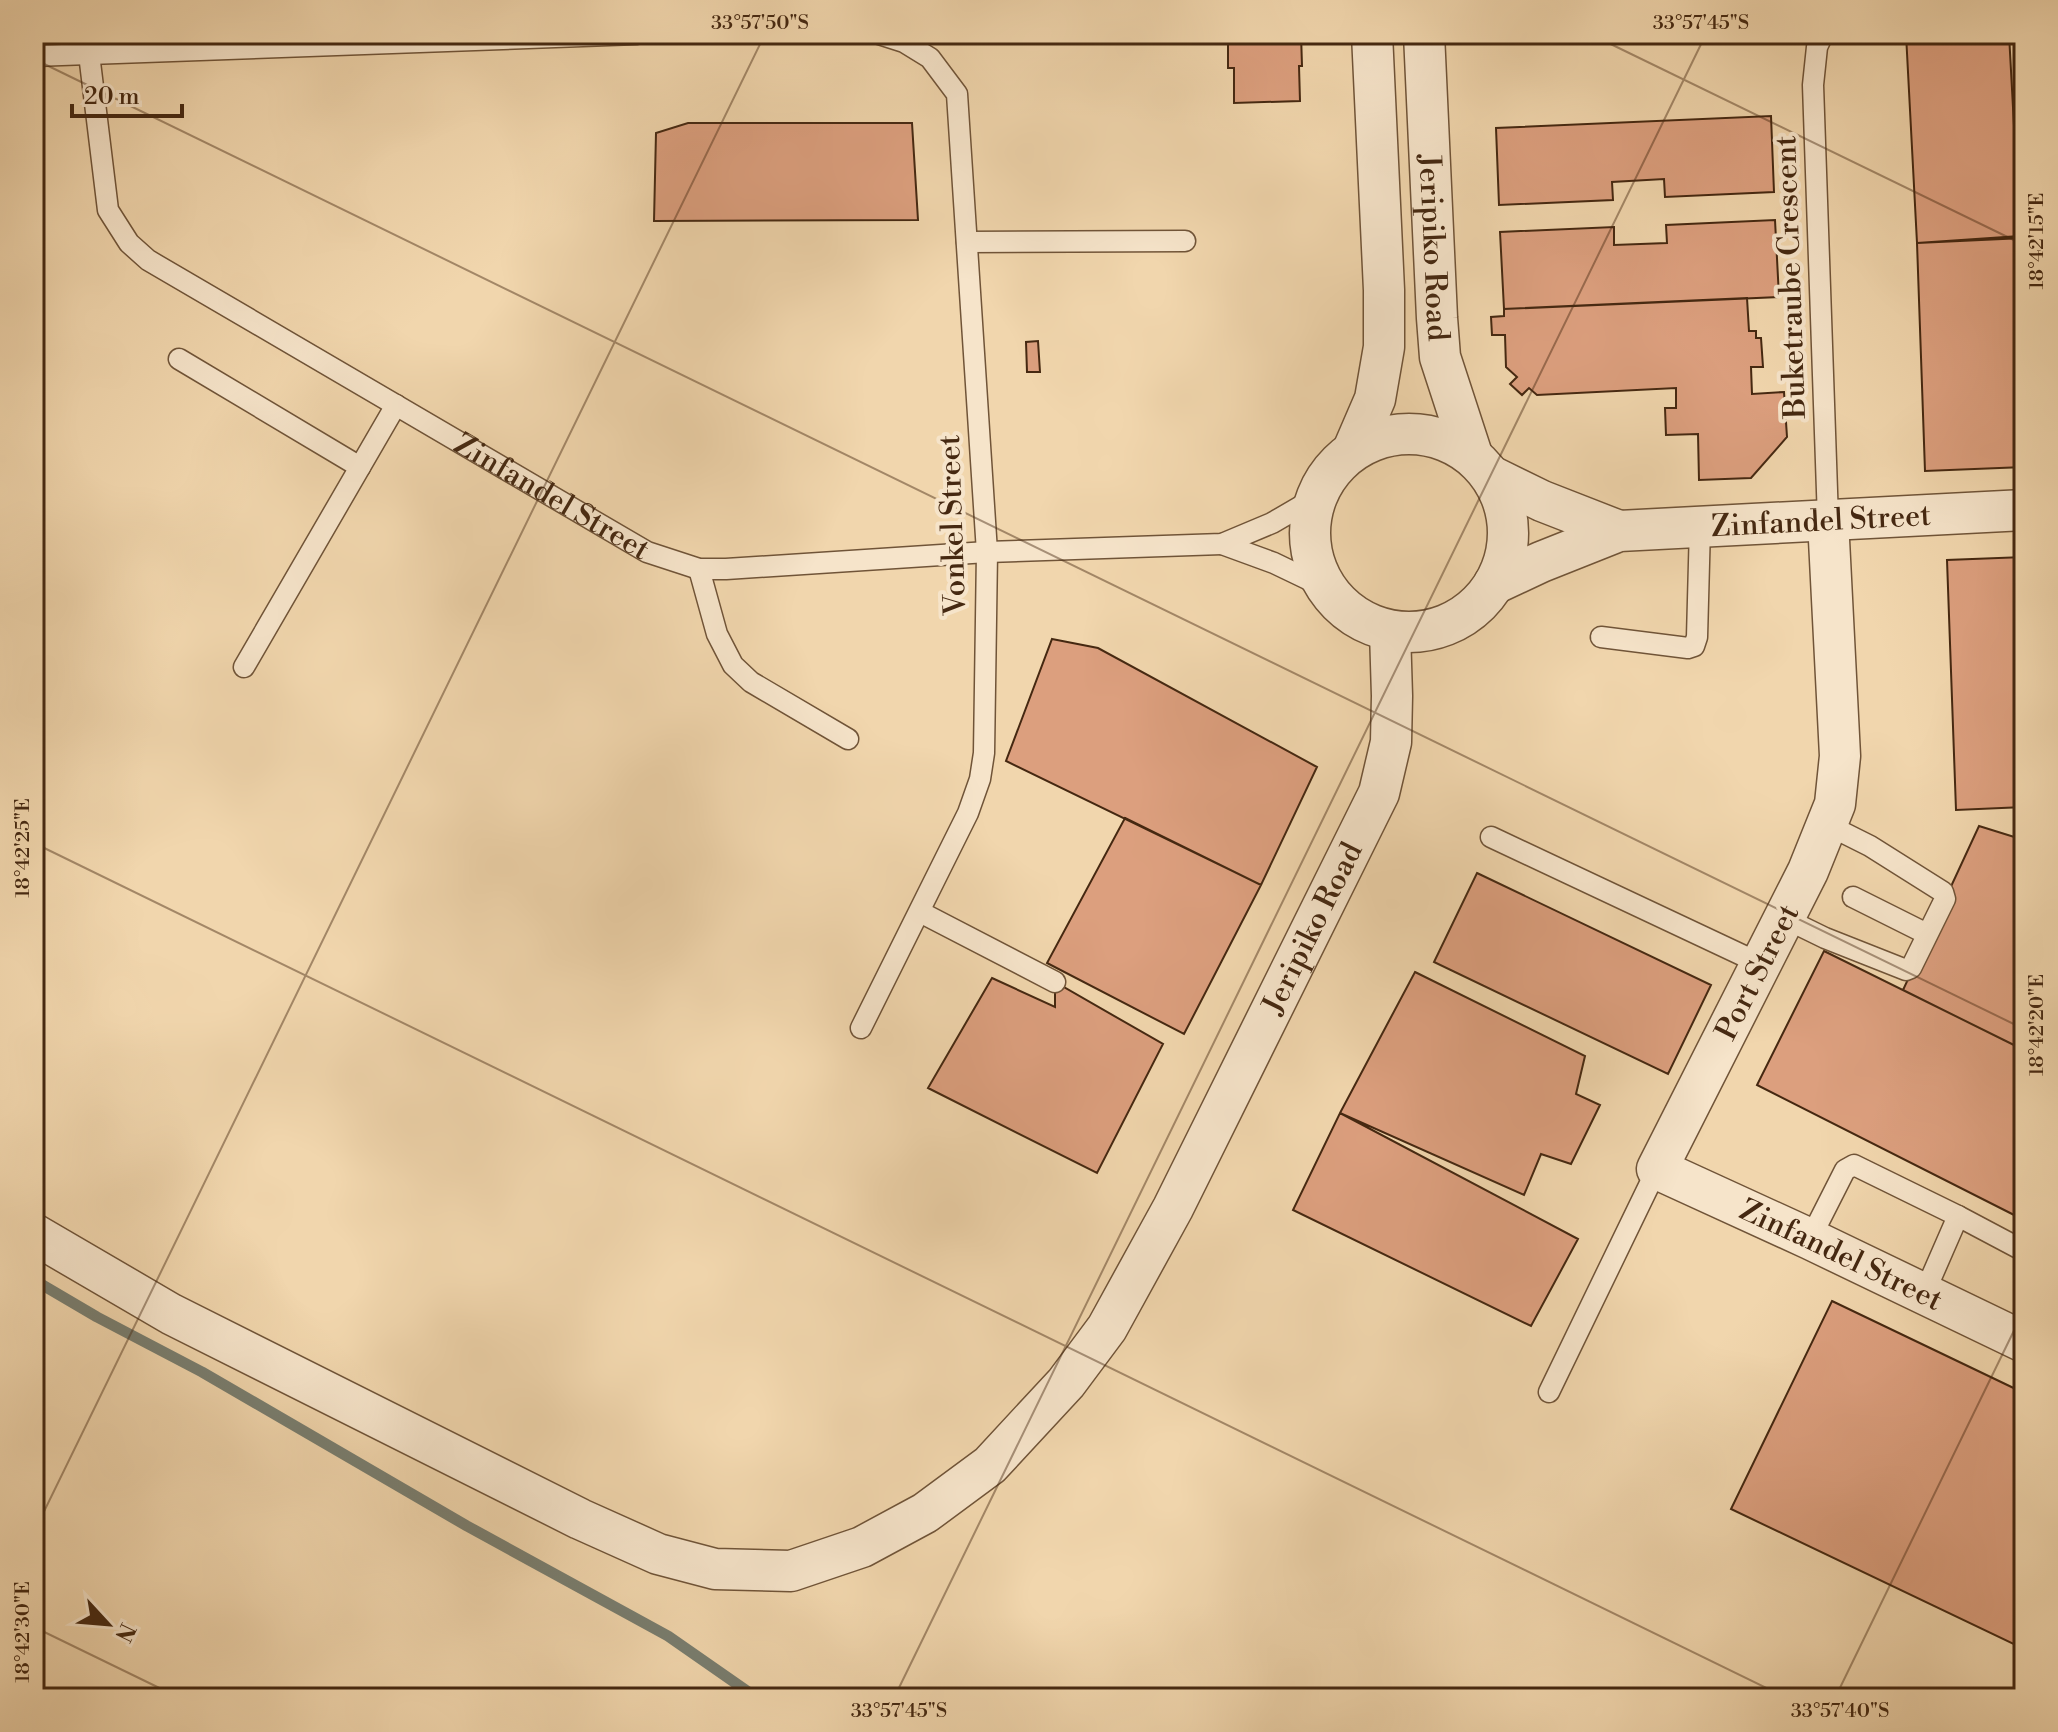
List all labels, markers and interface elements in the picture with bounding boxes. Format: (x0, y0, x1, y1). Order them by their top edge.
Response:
text: 33°57'50"S (711, 11, 809, 36)
text: 33°57'45"S (1653, 11, 1749, 36)
scale bar (72, 68, 182, 118)
text: 20 m (84, 82, 140, 112)
street label: Buketraube Crescent (1767, 134, 1815, 420)
street label: Jeripiko Road (1409, 153, 1457, 343)
text: 18°42'15"E (2025, 193, 2050, 289)
street label: Zinfandel Street (447, 425, 657, 570)
street label: Vonkel Street (931, 434, 975, 617)
street label: Zinfandel Street (1710, 497, 1932, 546)
text: 18°42'25"E (11, 798, 36, 898)
street label: Jeripiko Road (1254, 836, 1371, 1021)
street label: Port Street (1707, 898, 1808, 1047)
text: 18°42'20"E (2025, 974, 2050, 1076)
street label: Zinfandel Street (1733, 1191, 1949, 1320)
text: 18°42'30"E (11, 1581, 36, 1683)
north arrow (68, 1584, 148, 1664)
text: N (108, 1618, 141, 1646)
text: 33°57'45"S (851, 1699, 947, 1724)
text: 33°57'40"S (1791, 1699, 1889, 1724)

